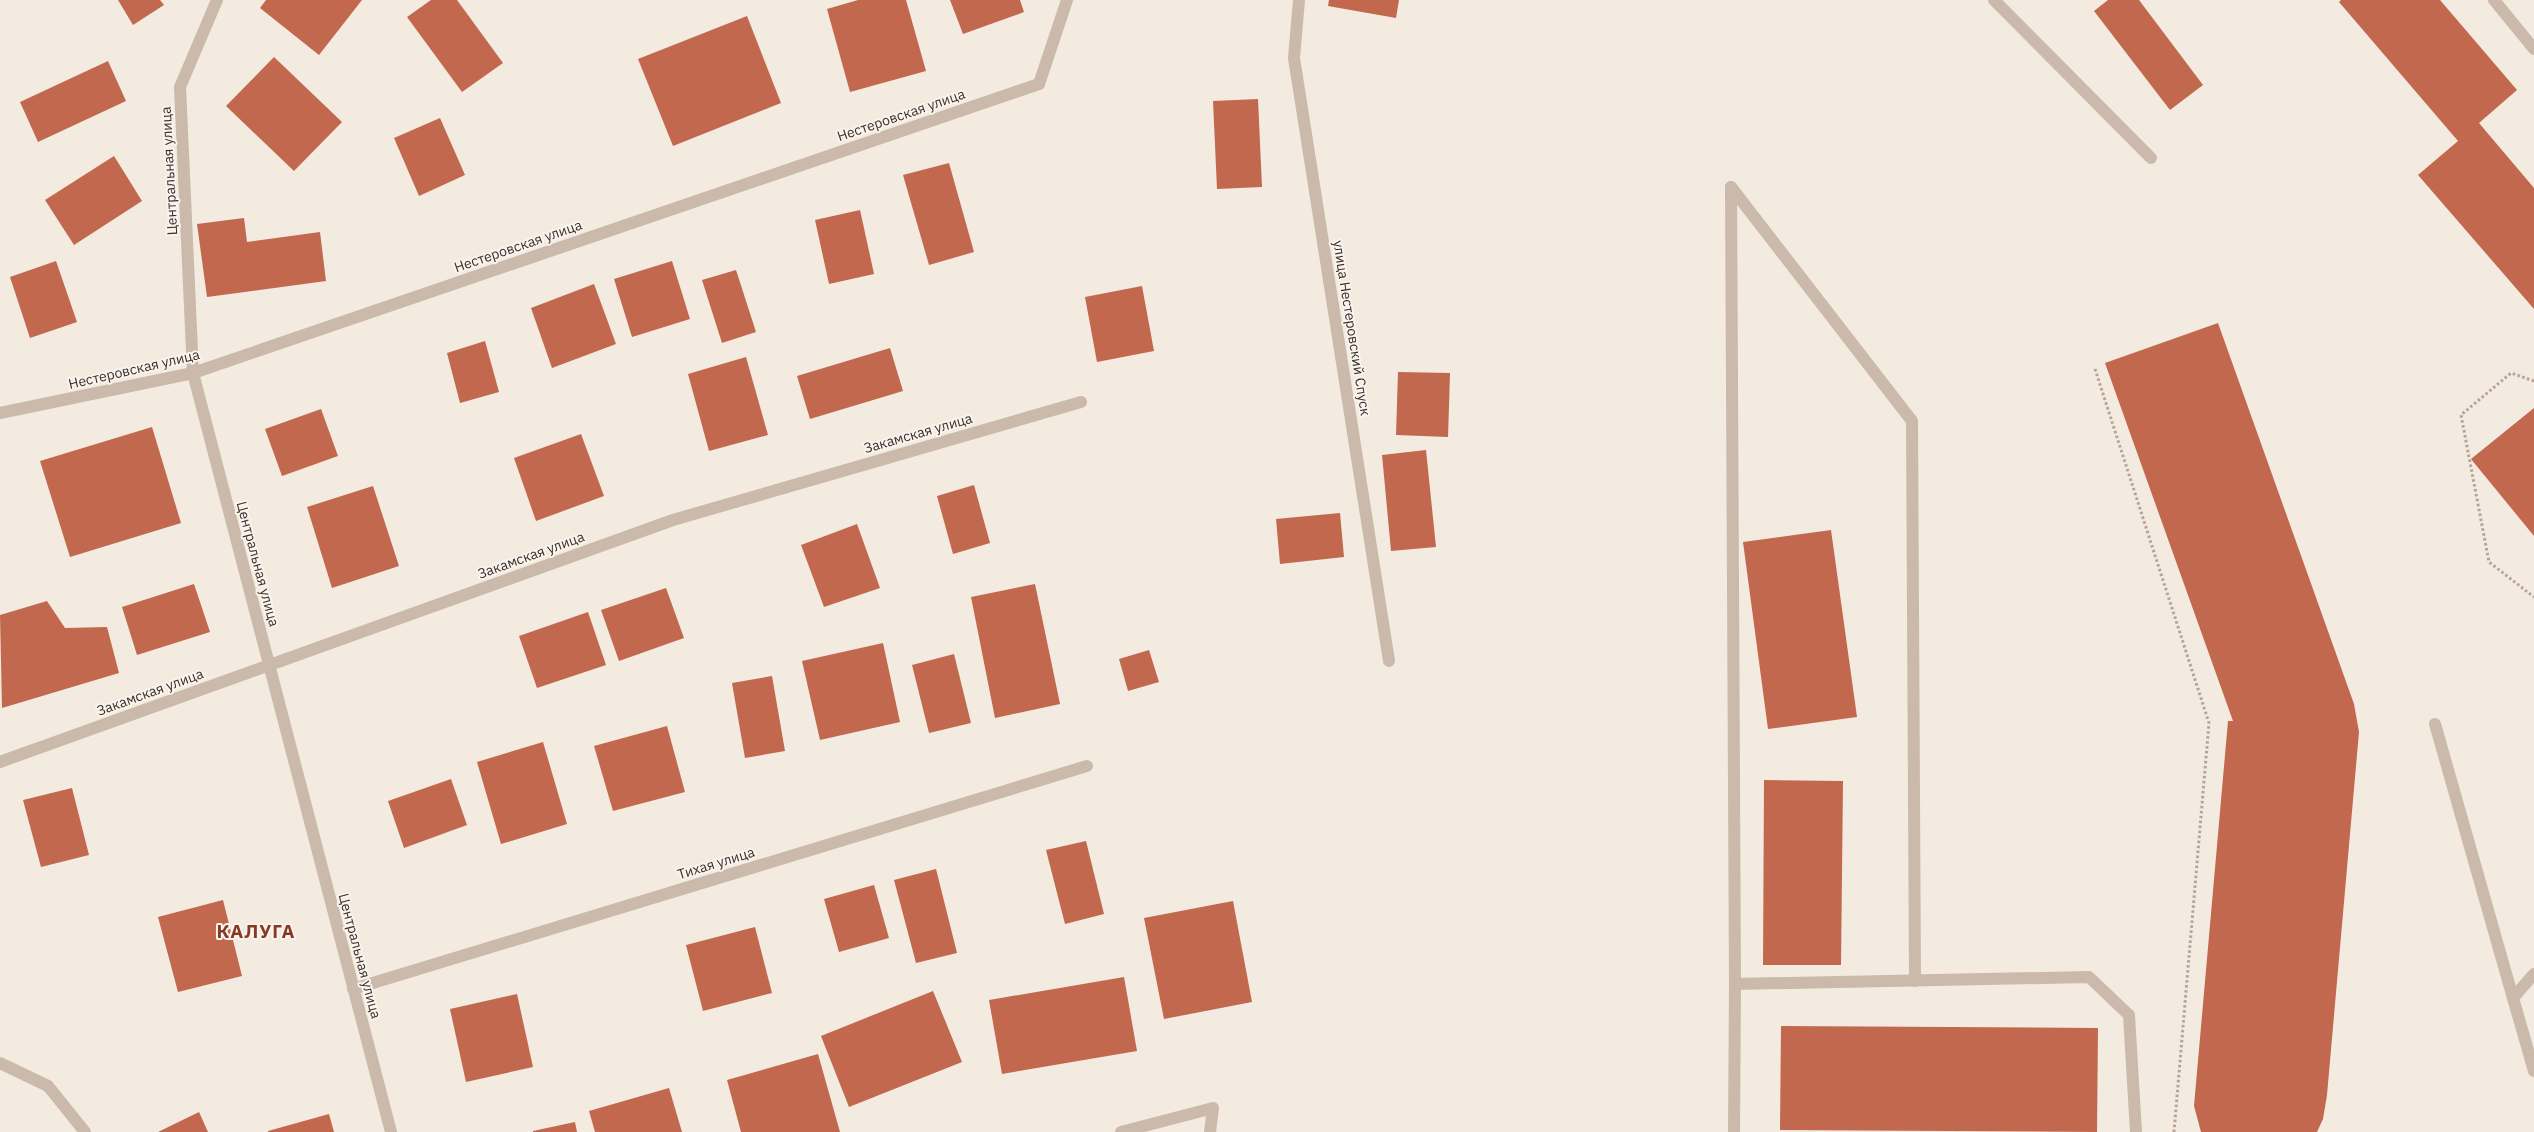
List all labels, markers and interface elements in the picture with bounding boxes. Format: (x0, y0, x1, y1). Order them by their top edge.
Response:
street label: Нестеровская улица (835, 84, 968, 145)
street label: Центральная улица (157, 106, 181, 236)
street label: Нестеровская улица (452, 215, 585, 276)
street label: улица Нестеровский Спуск (1329, 239, 1375, 417)
street label: Нестеровская улица (67, 345, 202, 393)
street label: Закамская улица (862, 409, 975, 457)
street label: Центральная улица (233, 499, 284, 629)
street label: Закамская улица (475, 527, 587, 583)
street label: Закамская улица (94, 664, 206, 720)
street label: Тихая улица (675, 843, 757, 883)
street label: Центральная улица (335, 891, 386, 1021)
district label: КАЛУГА (216, 919, 296, 943)

